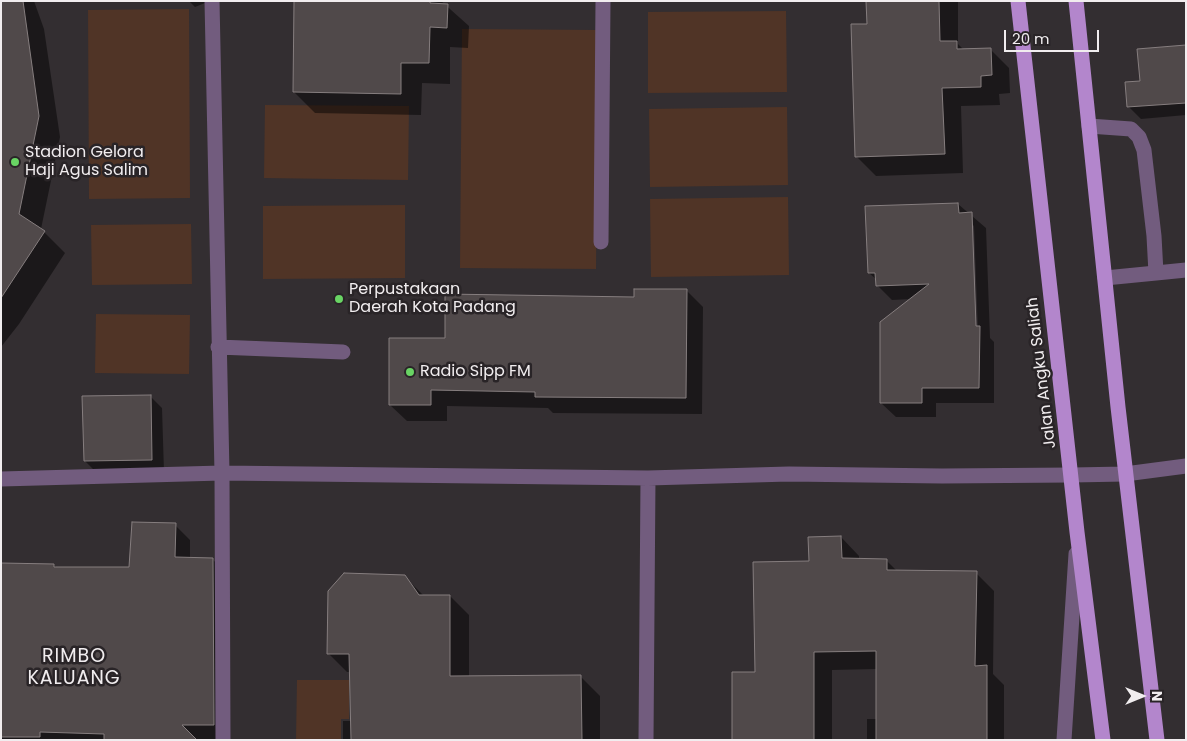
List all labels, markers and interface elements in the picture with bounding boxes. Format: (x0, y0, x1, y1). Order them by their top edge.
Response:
scale bar (1007, 20, 1102, 52)
text: 20 m (1012, 28, 1050, 49)
place label: Stadion Gelora Haji Agus Salim (25, 143, 148, 181)
marker: Stadion Gelora Haji Agus Salim (9, 156, 21, 168)
place label: Perpustakaan Daerah Kota Padang (349, 280, 516, 318)
marker: Perpustakaan Daerah Kota Padang (333, 293, 345, 305)
street label: Jalan Angku Saliah (1023, 296, 1061, 450)
place label: Radio Sipp FM (420, 362, 531, 382)
marker: Radio Sipp FM (404, 366, 416, 378)
district label: RIMBO KALUANG (27, 646, 121, 690)
north arrow (1117, 671, 1167, 721)
text: N (1147, 691, 1167, 701)

